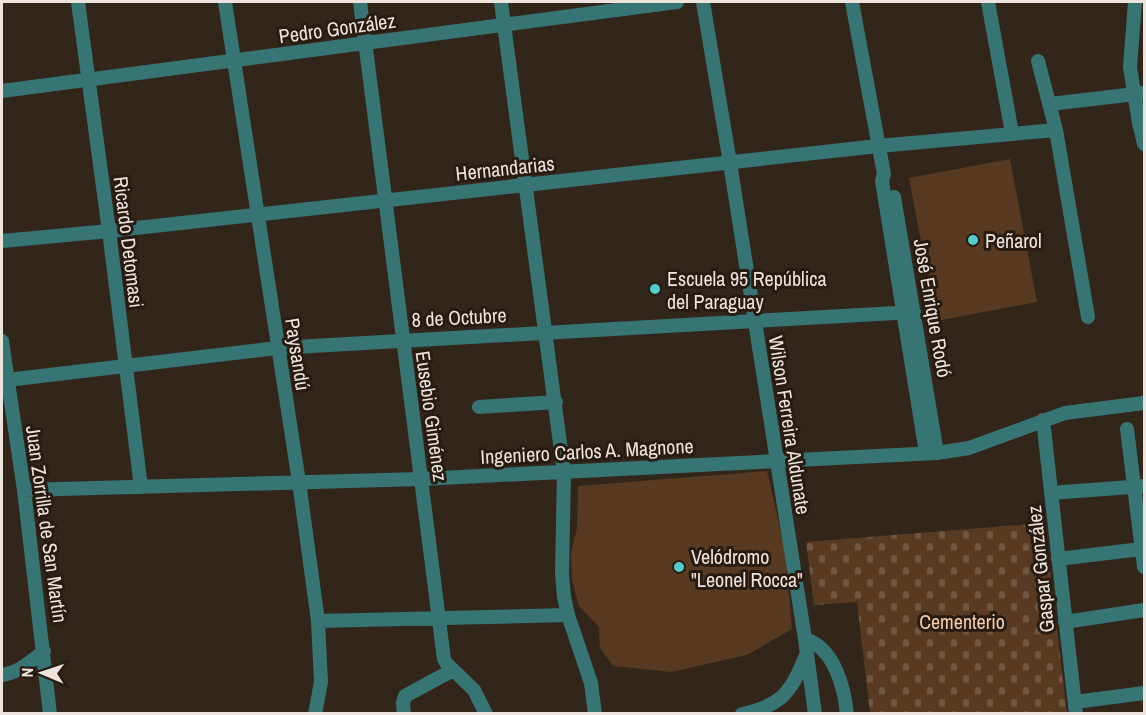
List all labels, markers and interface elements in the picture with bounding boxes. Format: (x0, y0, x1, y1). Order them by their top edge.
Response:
street label: Pedro González (277, 6, 397, 50)
street label: Hernandarias (454, 149, 556, 187)
street label: Ricardo Detomasi (108, 175, 150, 309)
place label: Peñarol (985, 227, 1042, 254)
marker: Peñarol (966, 233, 980, 247)
street label: José Enrique Rodó (908, 237, 958, 379)
place label: Escuela 95 República del Paraguay (667, 265, 827, 315)
marker: Escuela 95 República del Paraguay (648, 282, 662, 296)
street label: 8 de Octubre (411, 301, 507, 333)
street label: Paysandú (279, 316, 317, 392)
street label: Wilson Ferreira Aldunate (763, 334, 817, 516)
street label: Eusebio Giménez (409, 349, 455, 483)
street label: Juan Zorrilla de San Martín (20, 424, 74, 624)
street label: Ingeniero Carlos A. Magnone (480, 432, 694, 470)
street label: Gaspar González (1020, 504, 1060, 634)
place label: Velódromo "Leonel Rocca" (691, 543, 803, 593)
marker: Velódromo "Leonel Rocca" (672, 560, 686, 574)
park label: Cementerio (919, 608, 1005, 635)
north arrow (12, 643, 72, 703)
text: N (16, 667, 38, 678)

